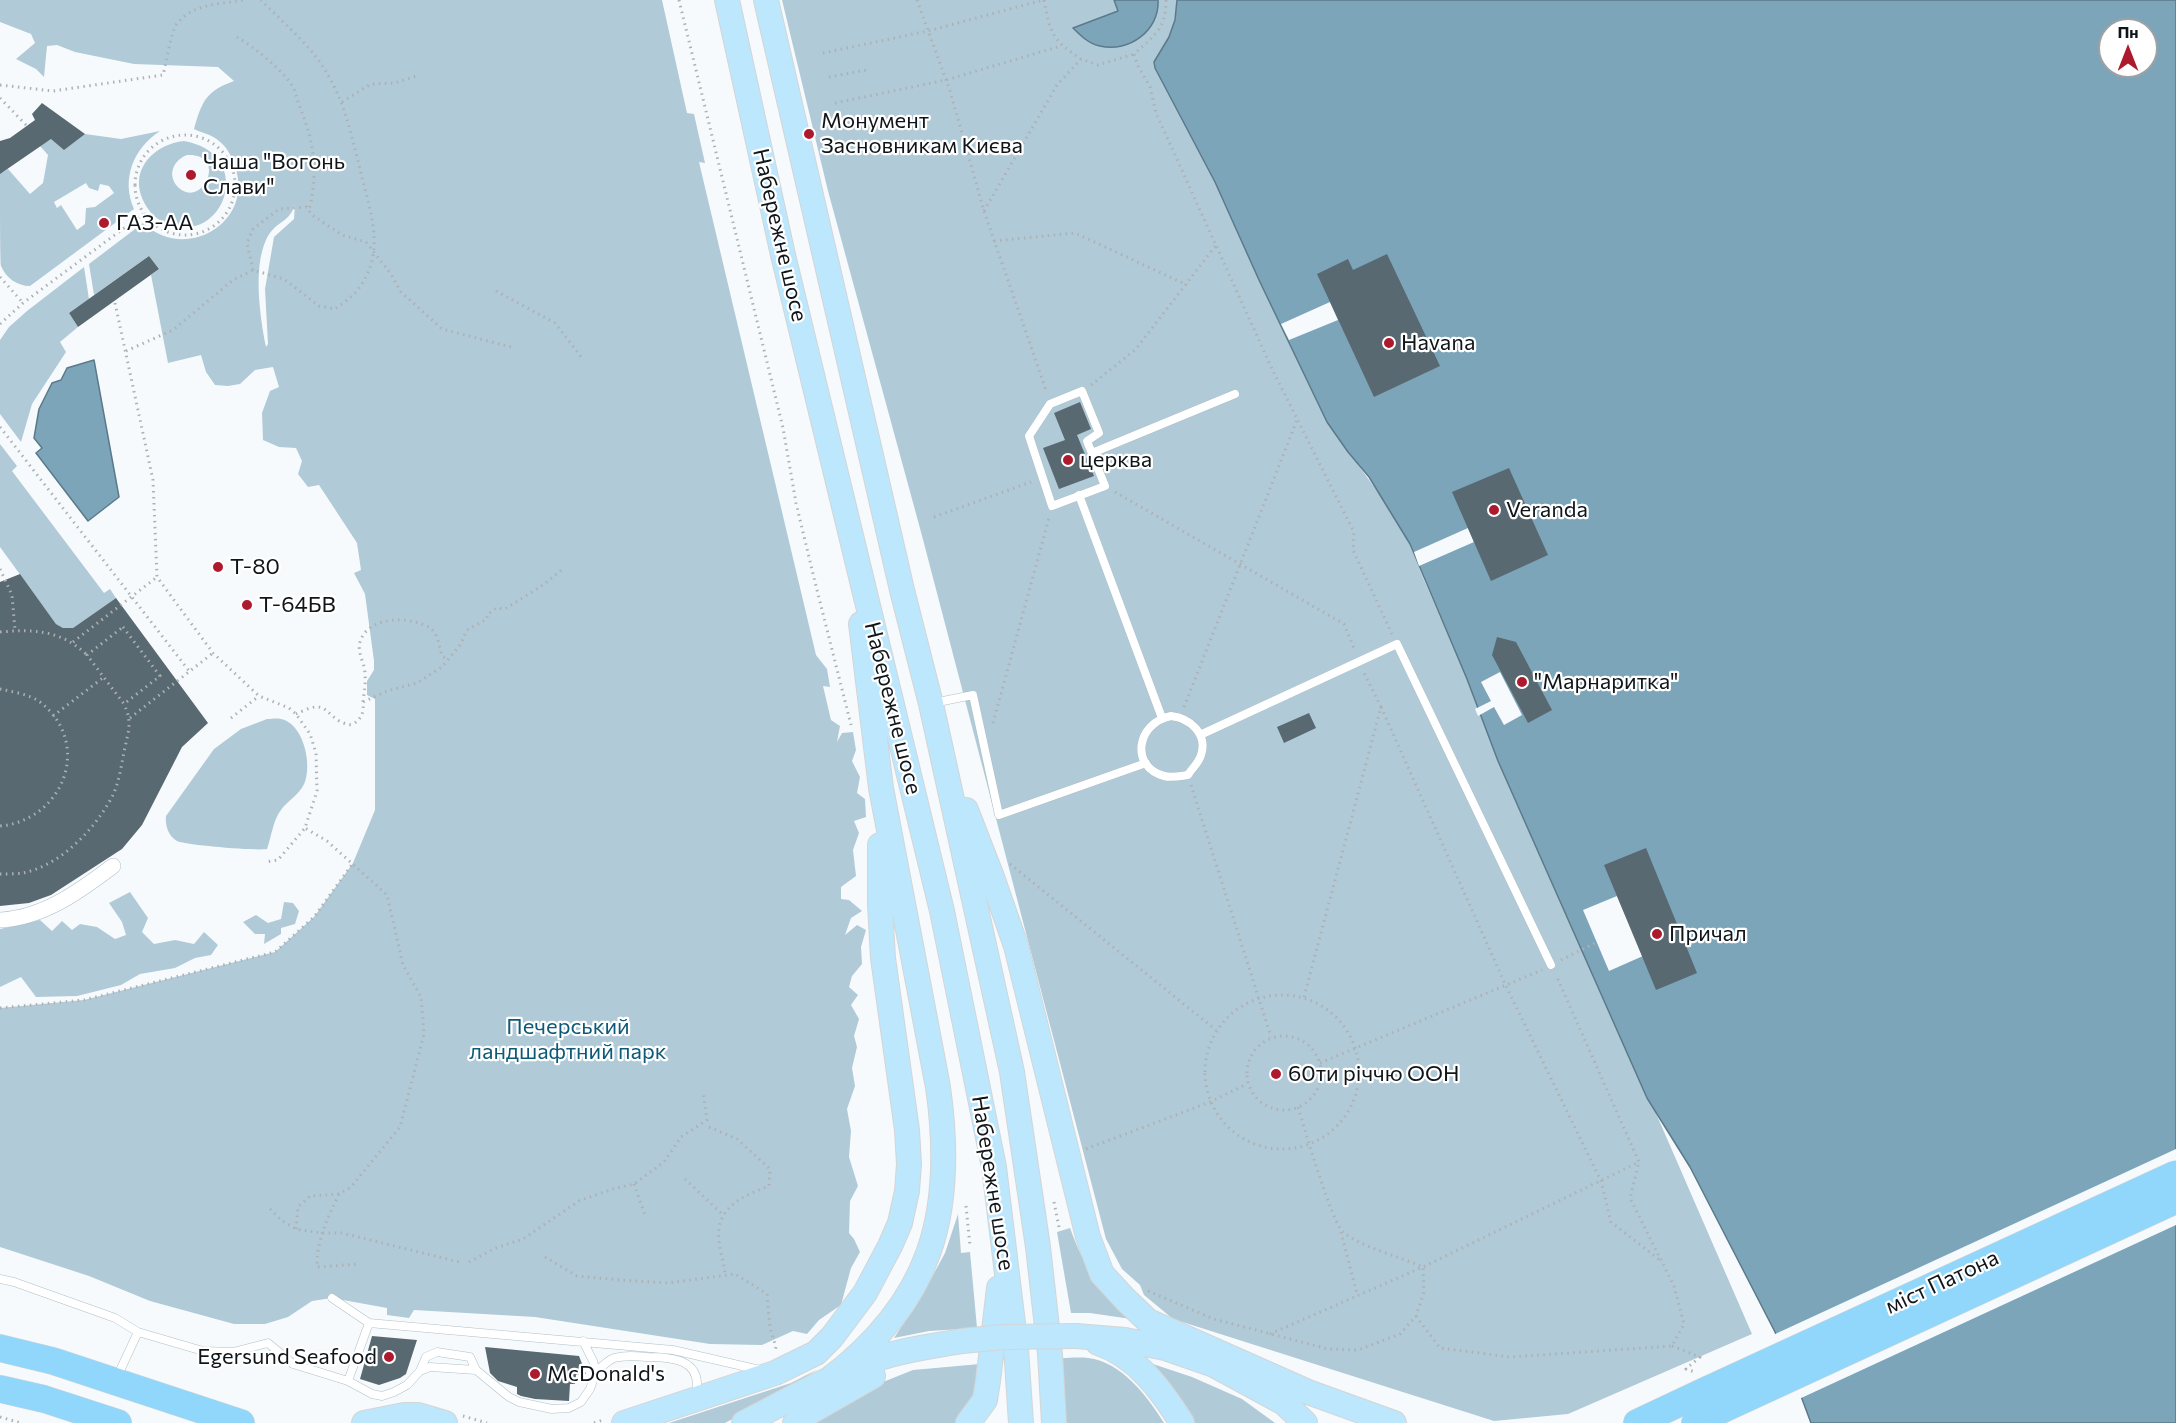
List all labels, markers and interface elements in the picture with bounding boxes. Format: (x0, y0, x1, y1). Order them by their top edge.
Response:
north arrow (2098, 18, 2158, 78)
text: Пн (2117, 22, 2139, 41)
place label: Монумент Засновникам Києва (821, 108, 1023, 160)
marker: Монумент Засновникам Києва (802, 127, 816, 141)
street label: Набережне шосе (747, 146, 813, 324)
place label: Чаша "Вогонь Слави" (203, 149, 345, 200)
marker: Чаша "Вогонь Слави" (184, 168, 198, 182)
place label: ГАЗ-АА (116, 210, 194, 236)
marker: ГАЗ-АА (97, 216, 111, 230)
place label: Havana (1401, 330, 1475, 356)
marker: Havana (1382, 336, 1396, 350)
place label: церква (1080, 447, 1152, 473)
marker: церква (1061, 453, 1075, 467)
place label: Veranda (1506, 497, 1588, 523)
marker: Veranda (1487, 503, 1501, 517)
place label: Т-80 (230, 554, 280, 580)
marker: Т-80 (211, 560, 225, 574)
place label: Т-64БВ (259, 592, 336, 618)
marker: Т-64БВ (240, 598, 254, 612)
street label: Набережне шосе (859, 619, 927, 797)
place label: "Марнаритка" (1534, 669, 1678, 695)
marker: "Марнаритка" (1515, 675, 1529, 689)
place label: Причал (1669, 921, 1747, 947)
marker: Причал (1650, 927, 1664, 941)
park label: Печерський ландшафтний парк (469, 1014, 667, 1066)
place label: 60ти річчю ООН (1288, 1061, 1459, 1087)
marker: 60ти річчю ООН (1269, 1067, 1283, 1081)
street label: Набережне шосе (966, 1094, 1020, 1272)
street label: міст Патона (1881, 1244, 2003, 1320)
place label: Egersund Seafood (197, 1344, 377, 1370)
marker: Egersund Seafood (382, 1350, 396, 1364)
place label: McDonald's (547, 1361, 665, 1387)
marker: McDonald's (528, 1367, 542, 1381)

